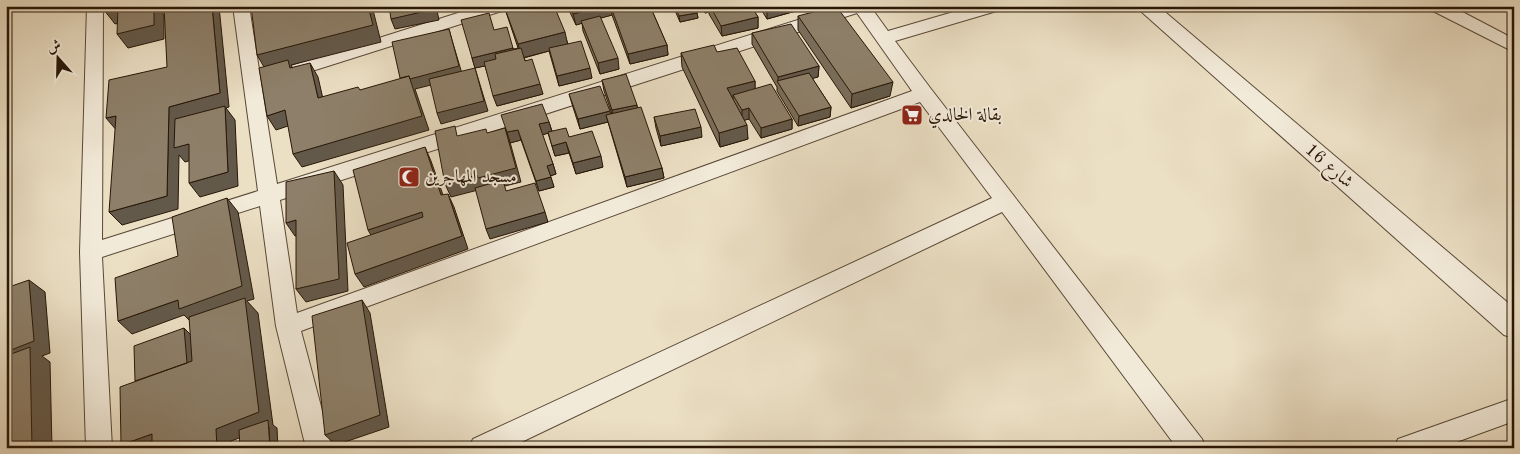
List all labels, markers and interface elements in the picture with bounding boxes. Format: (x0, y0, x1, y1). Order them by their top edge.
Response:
north arrow (32, 32, 82, 82)
text: ش (45, 38, 63, 56)
supermarket icon: بقالة الخالدي (900, 103, 924, 127)
place label: بقالة الخالدي (928, 106, 1002, 129)
street label: شارع 16 (1298, 140, 1356, 195)
mosque icon: مسجد المهاجرين (397, 165, 421, 189)
place label: مسجد المهاجرين (425, 168, 517, 187)

